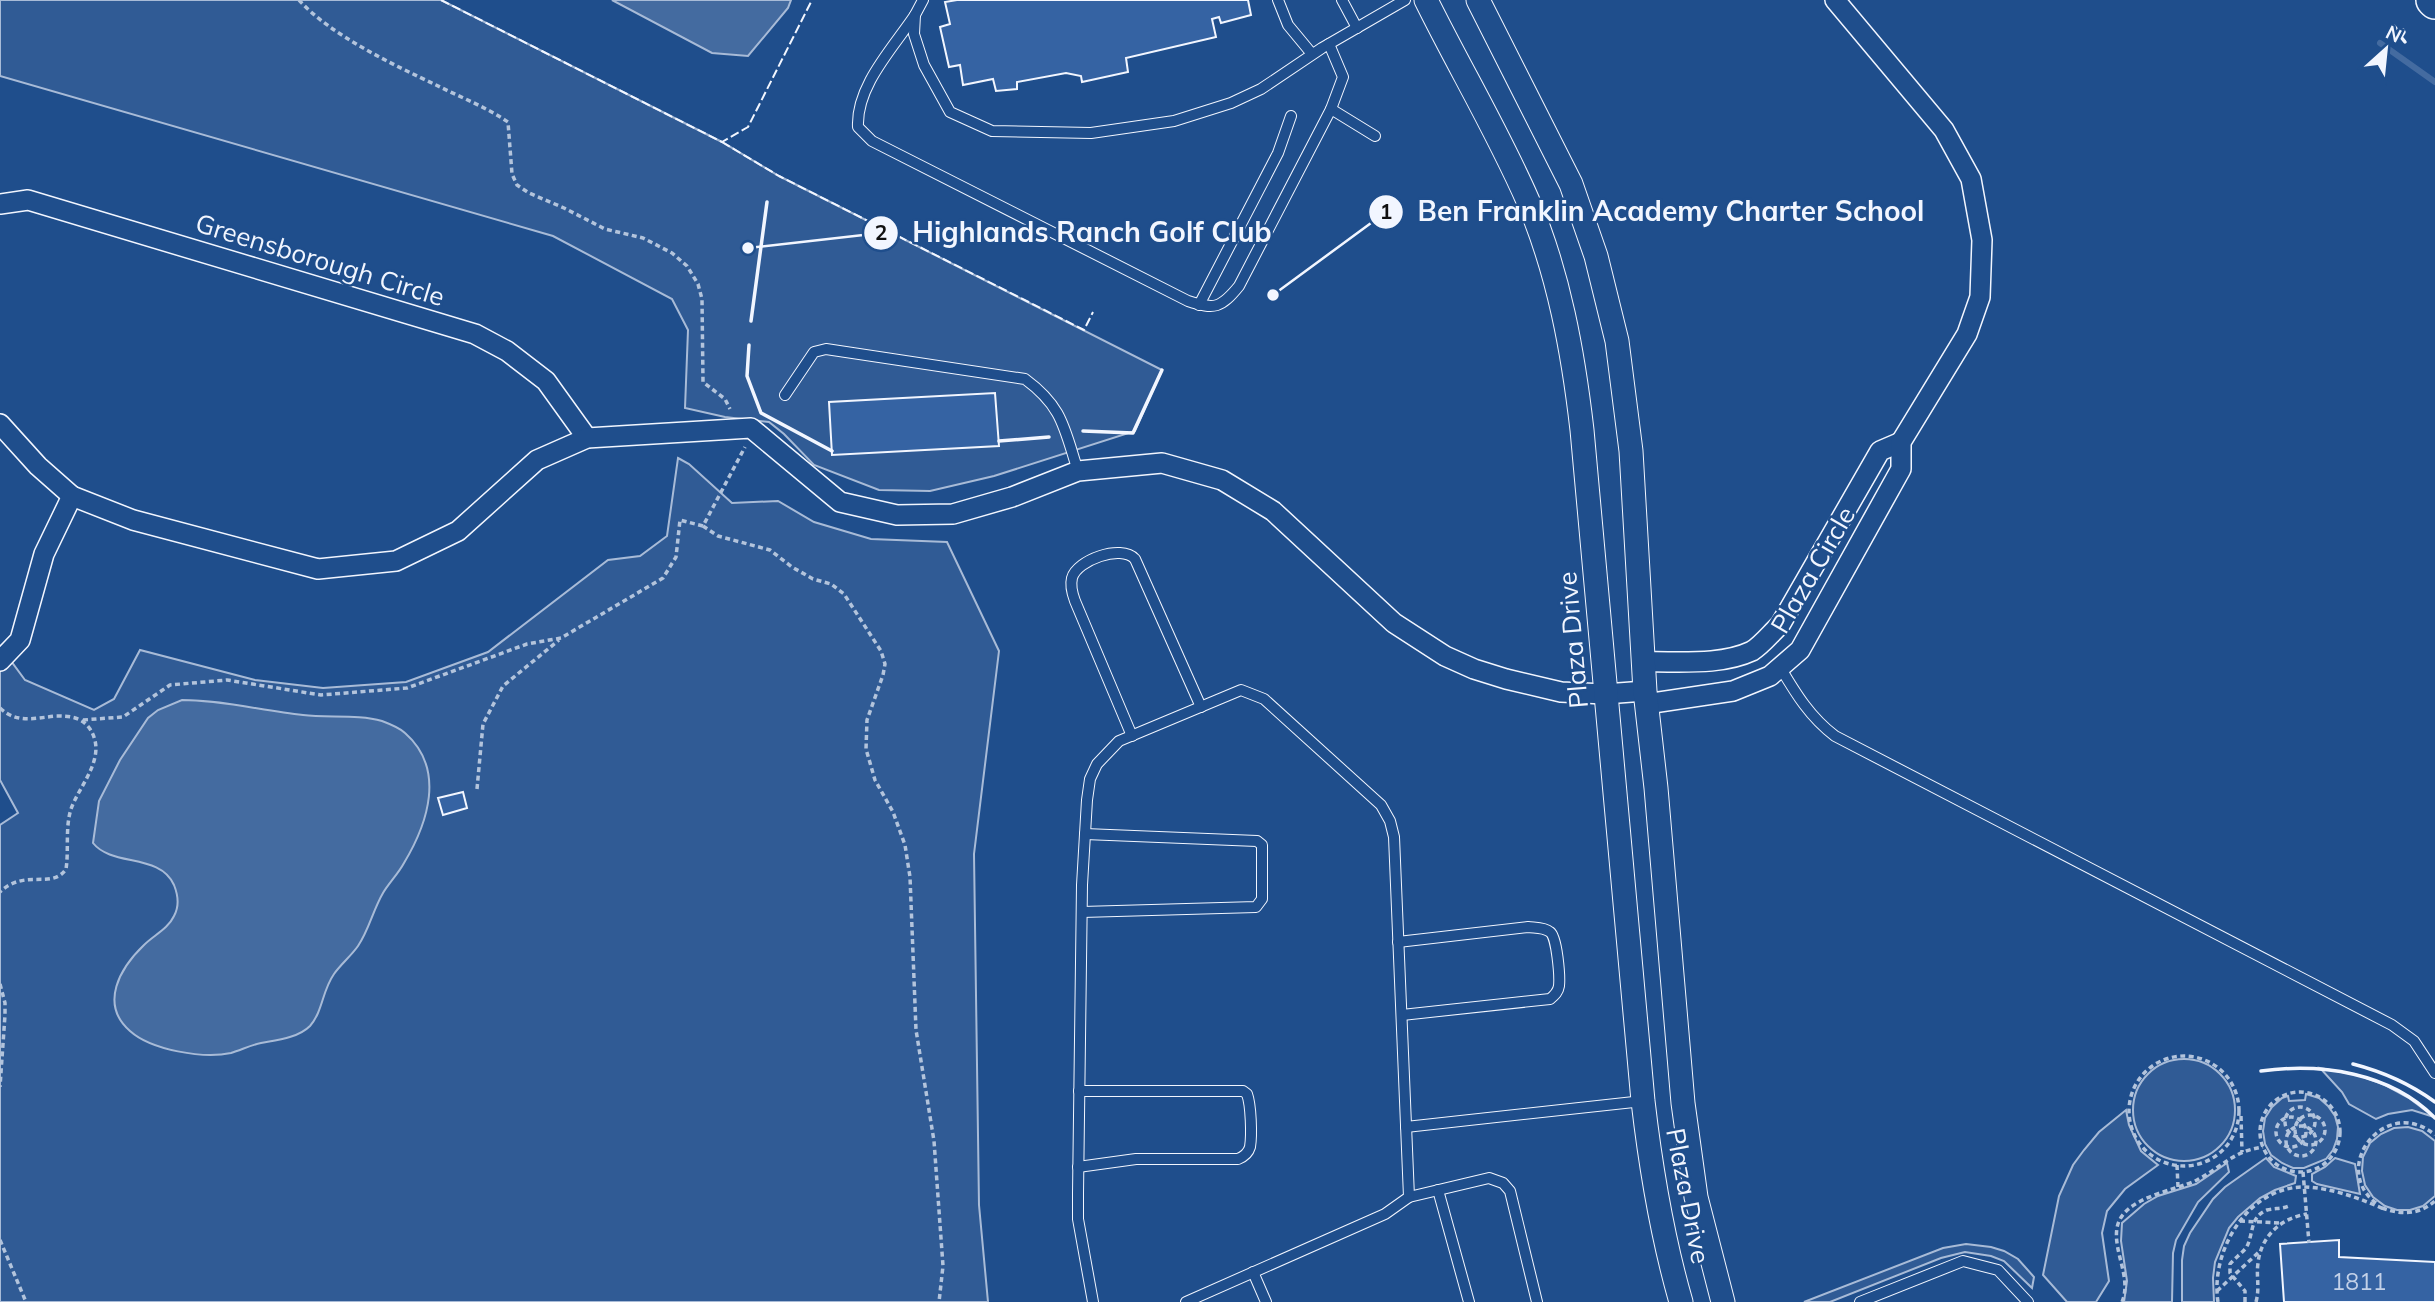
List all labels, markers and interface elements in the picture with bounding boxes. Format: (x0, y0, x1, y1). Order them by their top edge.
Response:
north arrow (2351, 14, 2421, 84)
text: N (2382, 20, 2406, 48)
callout: Ben Franklin Academy Charter School (1369, 187, 1939, 236)
text: Ben Franklin Academy Charter School (1418, 193, 1924, 228)
text: 1 (1380, 198, 1392, 224)
street label: Greensborough Circle (192, 206, 449, 313)
callout: Highlands Ranch Golf Club (864, 208, 1286, 257)
text: Highlands Ranch Golf Club (912, 214, 1272, 249)
text: 2 (875, 219, 887, 245)
street label: Plaza Circle (1763, 500, 1862, 639)
street label: Plaza Drive (1550, 570, 1595, 710)
street label: Plaza Drive (1659, 1125, 1718, 1266)
house number: 1811 (2331, 1267, 2387, 1296)

